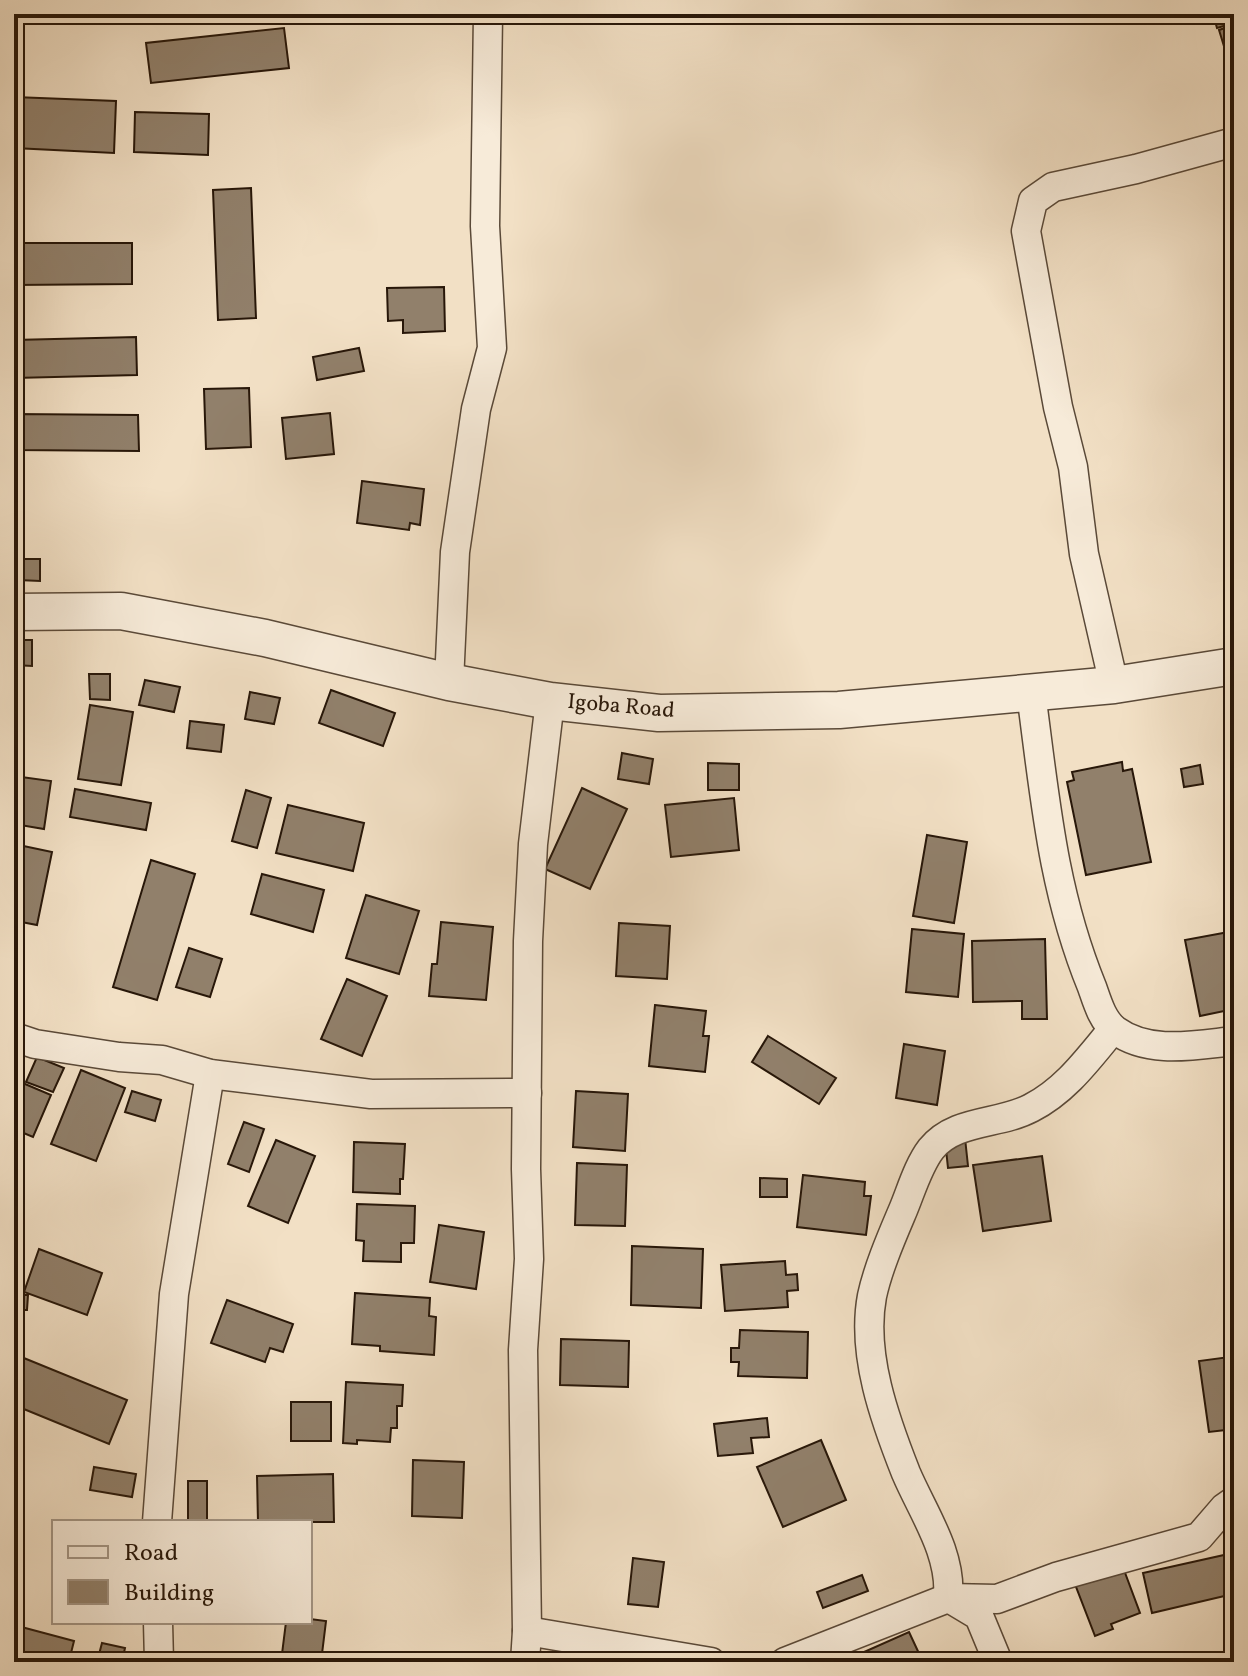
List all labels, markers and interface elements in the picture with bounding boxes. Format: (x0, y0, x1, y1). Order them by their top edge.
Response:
street label: Igoba Road (566, 687, 676, 727)
legend (52, 1520, 312, 1624)
text: Road (124, 1537, 178, 1571)
text: Building (124, 1577, 214, 1611)

